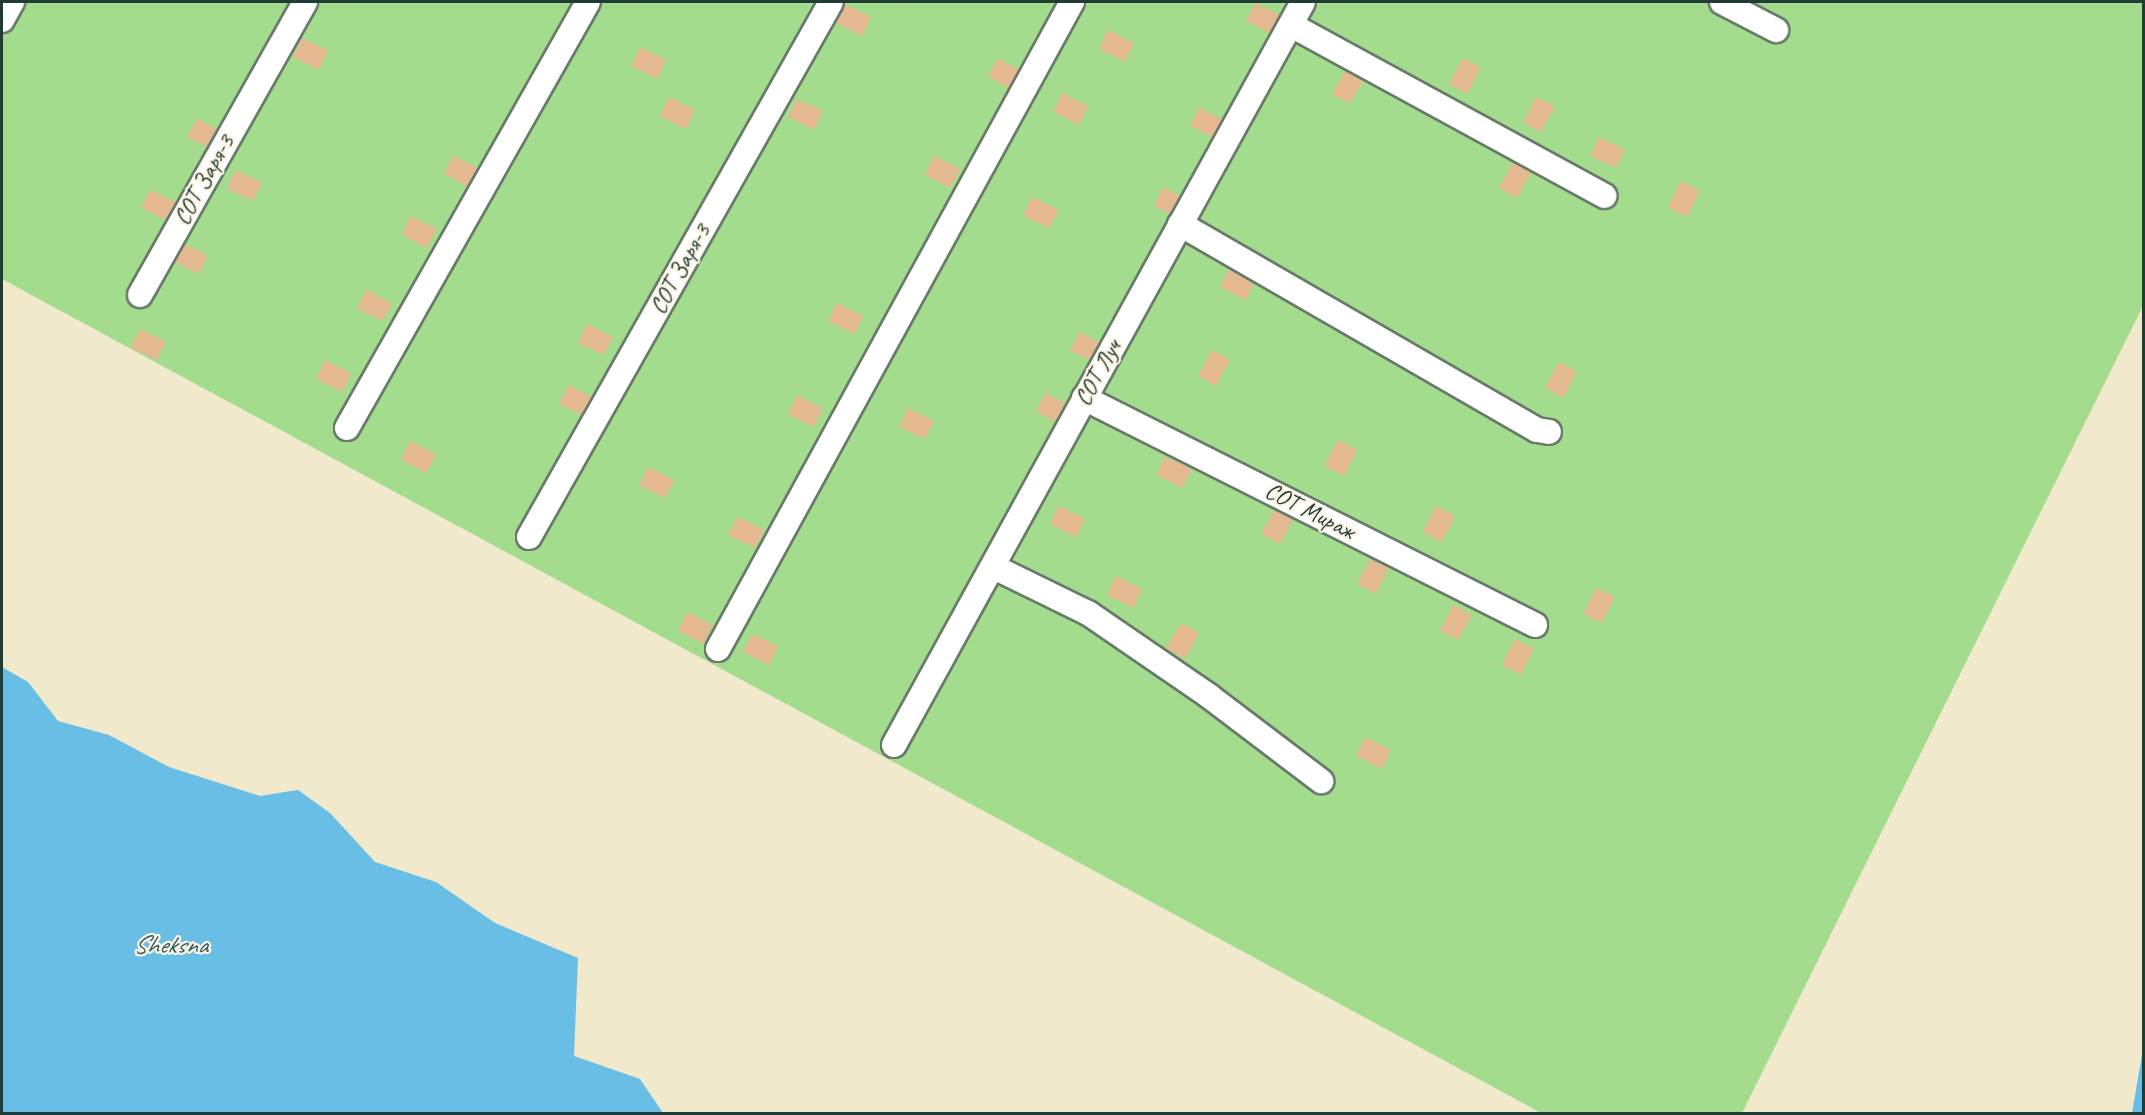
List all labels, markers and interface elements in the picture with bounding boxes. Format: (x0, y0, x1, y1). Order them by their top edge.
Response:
street label: СОТ Заря-3 (167, 130, 241, 230)
street label: СОТ Заря-3 (643, 219, 717, 319)
street label: СОТ Луч (1068, 335, 1128, 411)
street label: СОТ Мираж (1260, 476, 1360, 546)
water label: Sheksna (133, 929, 207, 961)

